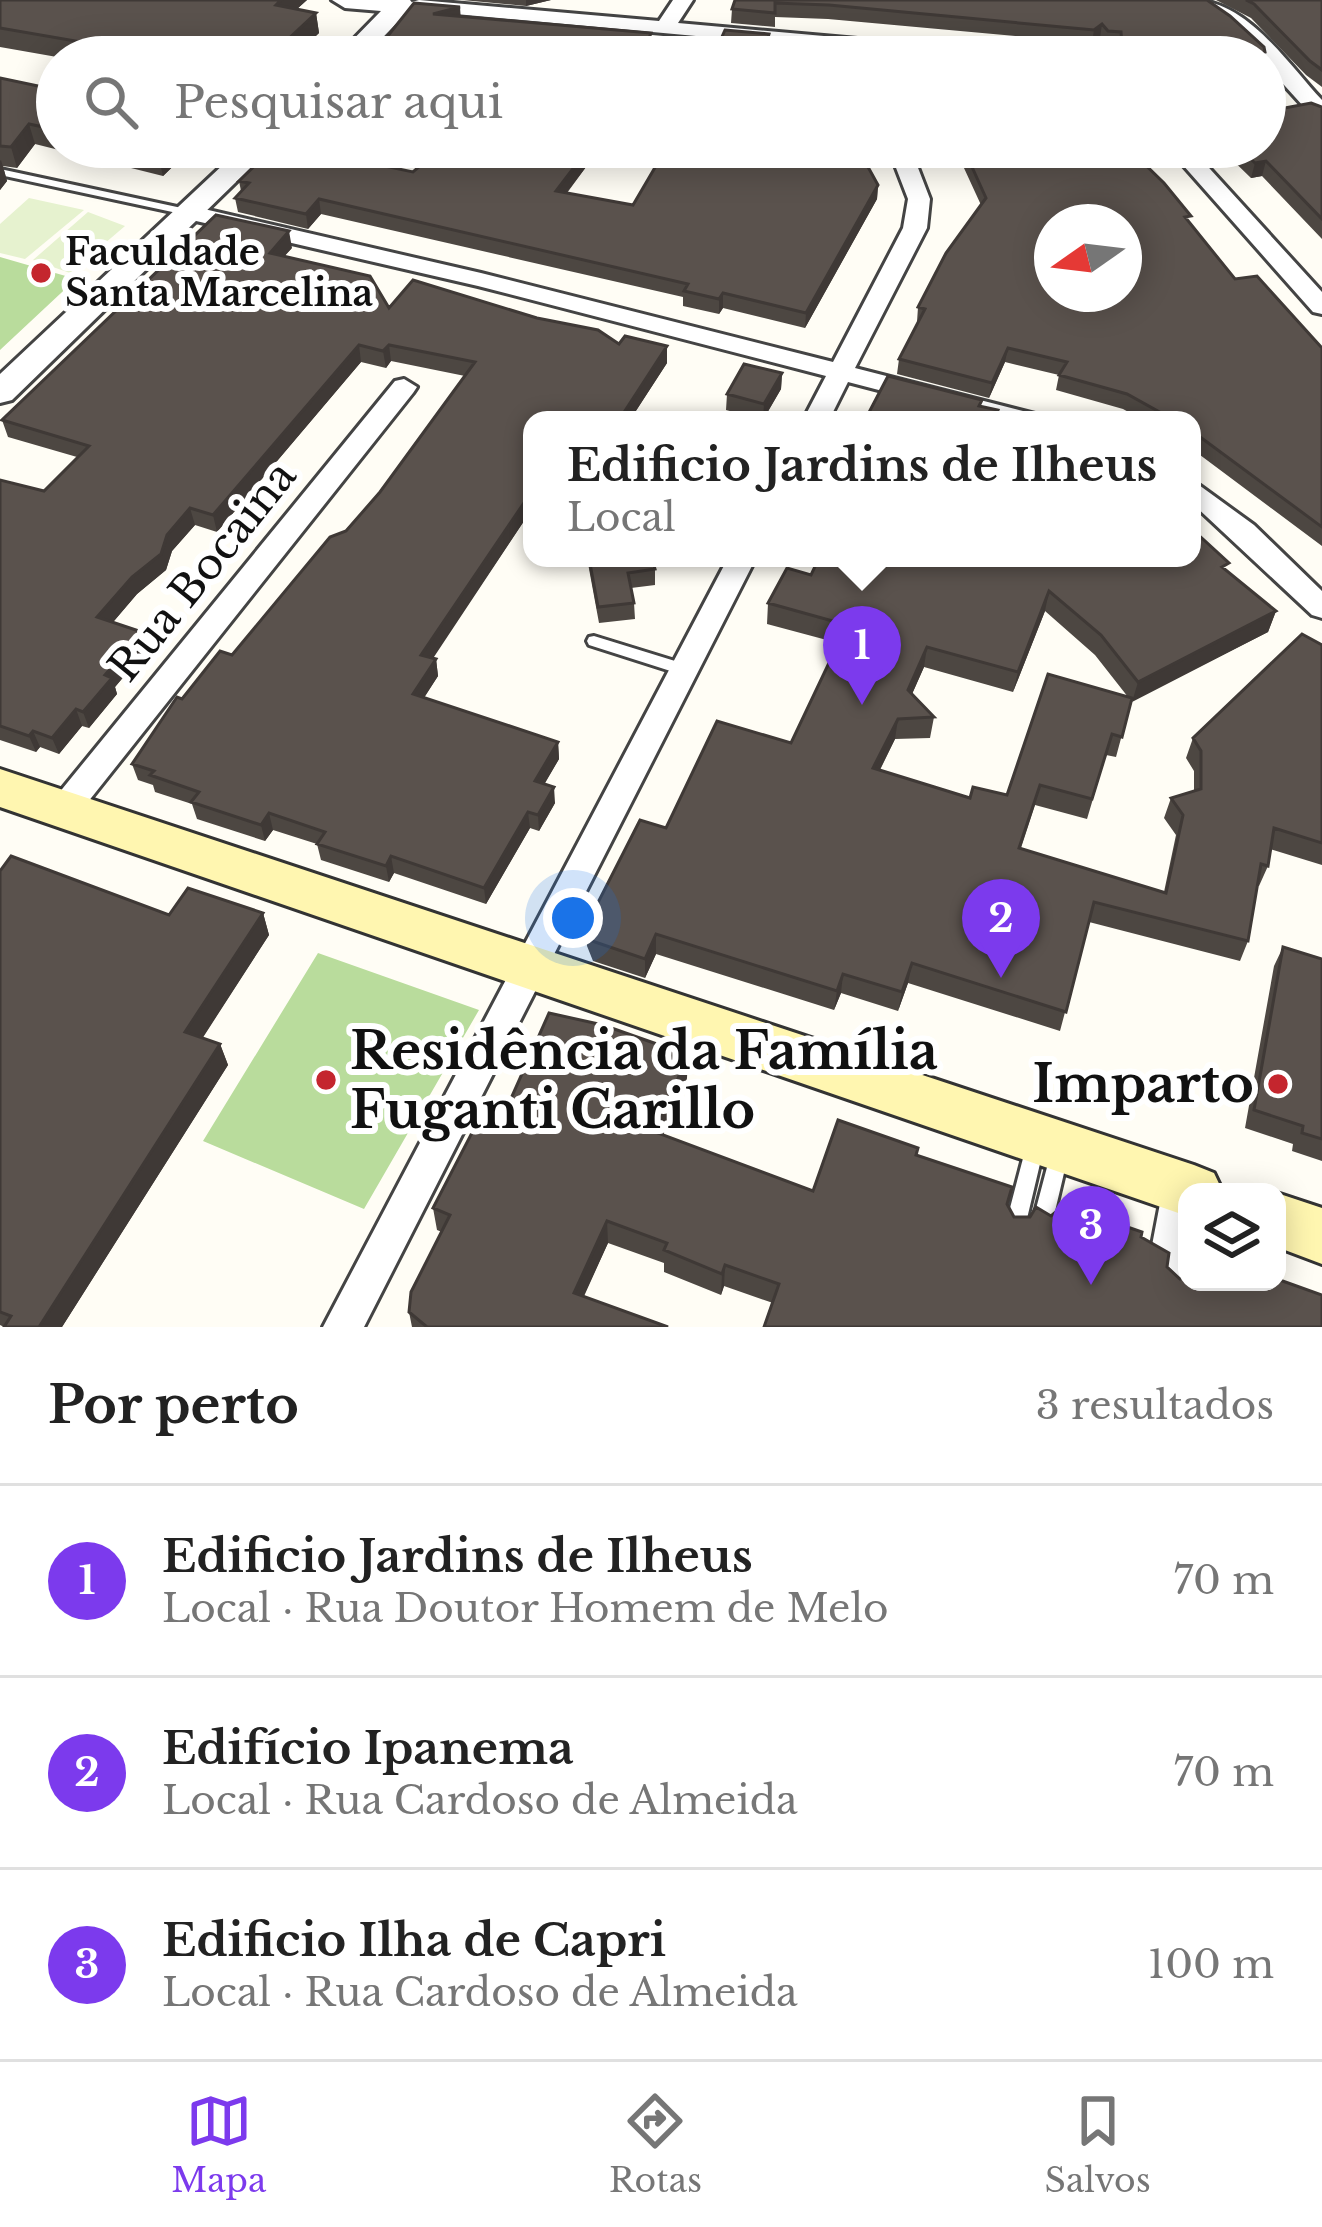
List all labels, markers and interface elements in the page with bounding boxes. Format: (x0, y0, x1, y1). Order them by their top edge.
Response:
search box (36, 36, 1286, 168)
icon: search (78, 69, 144, 135)
text: Pesquisar aqui (174, 74, 503, 130)
north arrow (1034, 204, 1142, 312)
place label: Faculdade Santa Marcelina (65, 230, 374, 316)
marker: Faculdade Santa Marcelina (28, 260, 54, 286)
popup (523, 411, 1201, 567)
text: Edificio Jardins de Ilheus (567, 437, 1157, 493)
street label: Rua Bocaina (97, 450, 307, 692)
text: Local (567, 493, 676, 542)
pin: 1 (823, 606, 901, 705)
pin: 2 (962, 879, 1040, 978)
your location (543, 888, 603, 948)
place label: Residência da Família Fuganti Carillo (350, 1020, 938, 1142)
place label: Imparto (1032, 1053, 1254, 1116)
marker: Residência da Família Fuganti Carillo (313, 1067, 339, 1093)
marker: Imparto (1265, 1071, 1291, 1097)
map controls (1178, 1183, 1286, 1291)
button: layers (1178, 1183, 1286, 1291)
pin: 3 (1052, 1186, 1130, 1285)
text: Por perto (48, 1374, 299, 1437)
text: 3 resultados (1036, 1381, 1274, 1430)
text: Edificio Jardins de Ilheus (162, 1528, 753, 1584)
text: 1 (78, 1556, 96, 1605)
text: 70 m (1174, 1556, 1274, 1605)
text: Local · Rua Doutor Homem de Melo (162, 1584, 889, 1633)
text: Edifício Ipanema (162, 1720, 574, 1776)
text: 2 (74, 1748, 100, 1797)
text: 70 m (1174, 1748, 1274, 1797)
text: Local · Rua Cardoso de Almeida (162, 1776, 798, 1825)
text: Edificio Ilha de Capri (162, 1912, 666, 1968)
text: 3 (75, 1940, 99, 1989)
text: 100 m (1148, 1940, 1274, 1989)
text: Local · Rua Cardoso de Almeida (162, 1968, 798, 2017)
tab: Mapa (171, 2088, 266, 2201)
tab: Rotas (609, 2088, 702, 2201)
tab: Salvos (1045, 2088, 1151, 2201)

